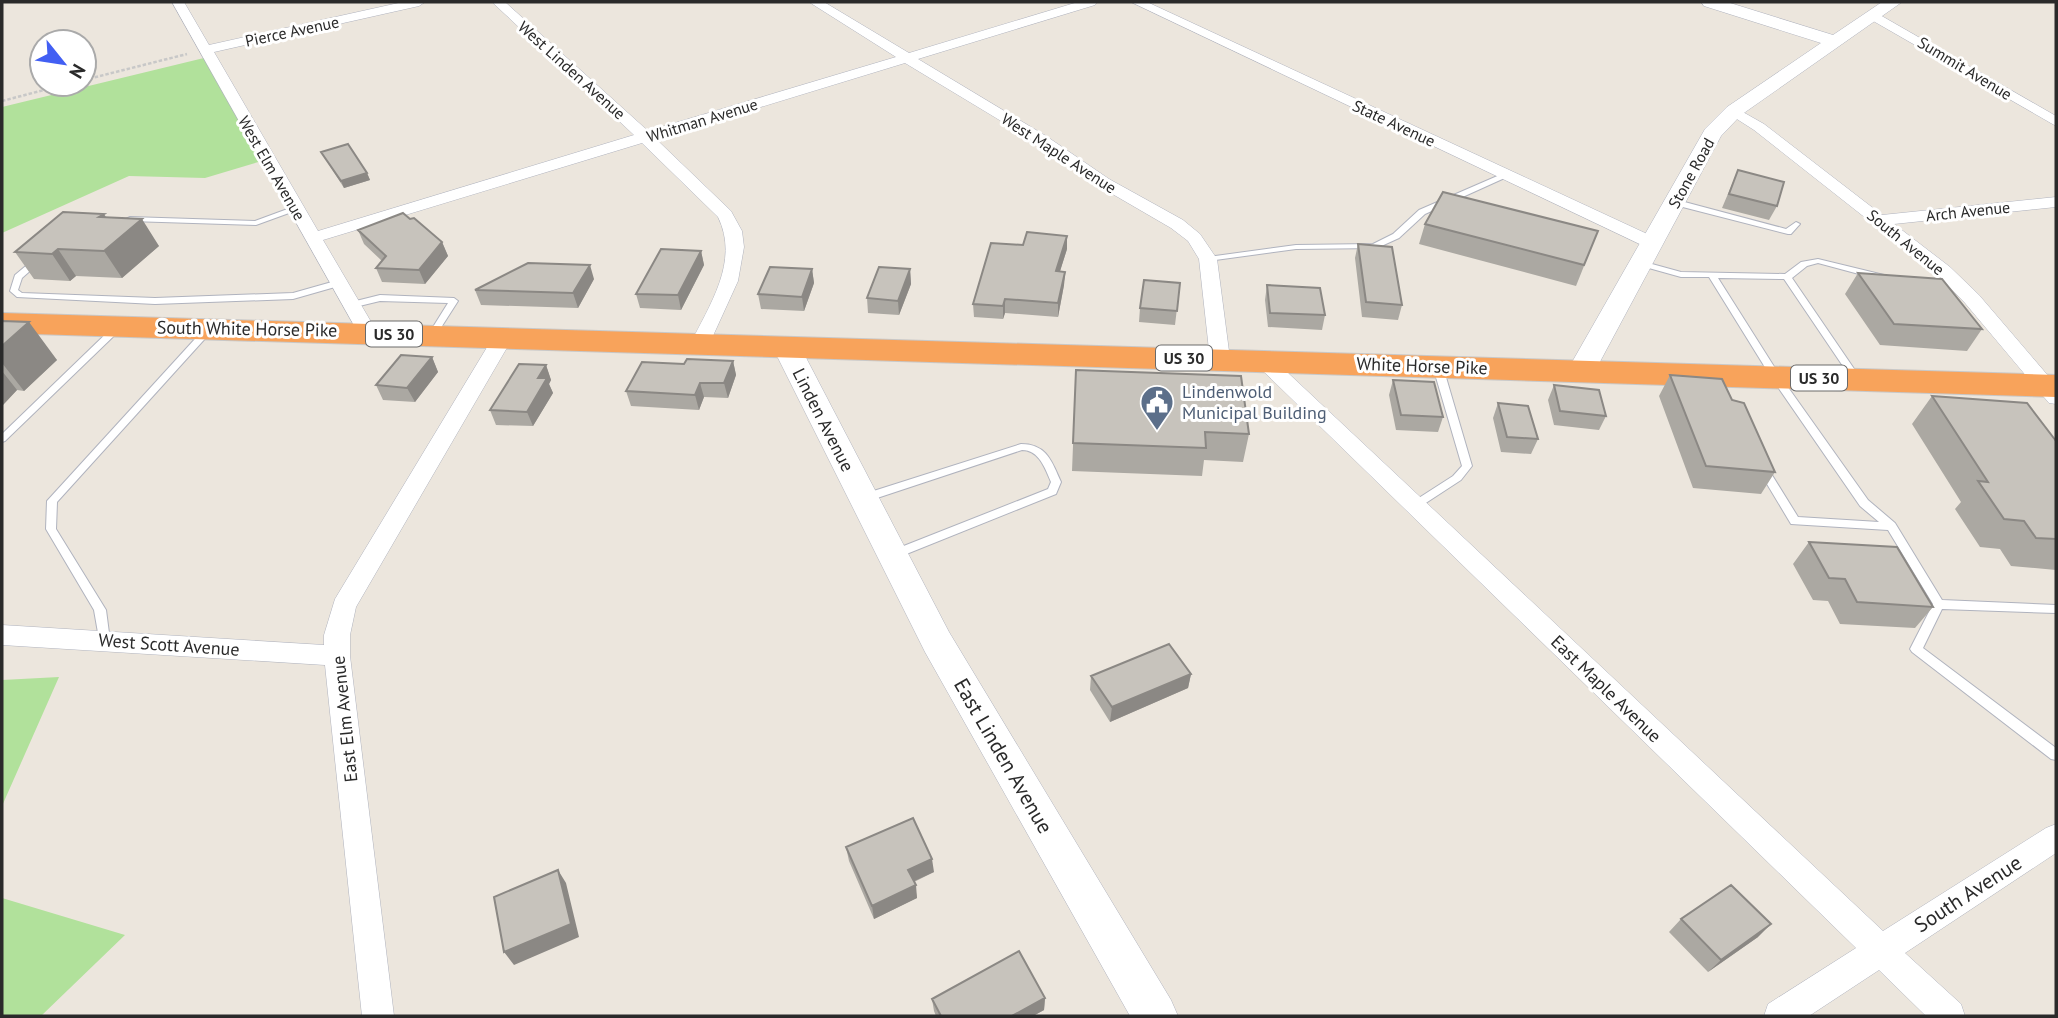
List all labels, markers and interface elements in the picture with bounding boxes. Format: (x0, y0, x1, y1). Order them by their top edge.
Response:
street label: Pierce Avenue (243, 11, 341, 51)
street label: West Linden Avenue (514, 17, 630, 123)
north arrow (28, 28, 98, 98)
street label: Summit Avenue (1914, 32, 2016, 104)
text: N (64, 60, 91, 83)
street label: Whitman Avenue (644, 94, 760, 146)
street label: State Avenue (1349, 95, 1439, 151)
street label: West Maple Avenue (998, 108, 1120, 198)
street label: West Elm Avenue (234, 112, 310, 224)
street label: Stone Road (1664, 134, 1718, 212)
street label: Arch Avenue (1925, 197, 2011, 225)
street label: South Avenue (1863, 205, 1949, 279)
street label: South White Horse Pike (157, 315, 337, 342)
road number: US 30 (366, 322, 422, 346)
road number: US 30 (1156, 346, 1212, 370)
street label: White Horse Pike (1356, 352, 1488, 379)
street label: Linden Avenue (788, 364, 859, 475)
road number: US 30 (1791, 366, 1847, 390)
place label: Lindenwold Municipal Building (1182, 380, 1327, 424)
public building icon: Lindenwold Municipal Building (1138, 383, 1176, 432)
street label: West Scott Avenue (98, 628, 240, 661)
street label: East Maple Avenue (1546, 630, 1666, 747)
street label: East Elm Avenue (326, 655, 363, 783)
street label: East Linden Avenue (948, 673, 1059, 838)
street label: South Avenue (1909, 849, 2027, 938)

